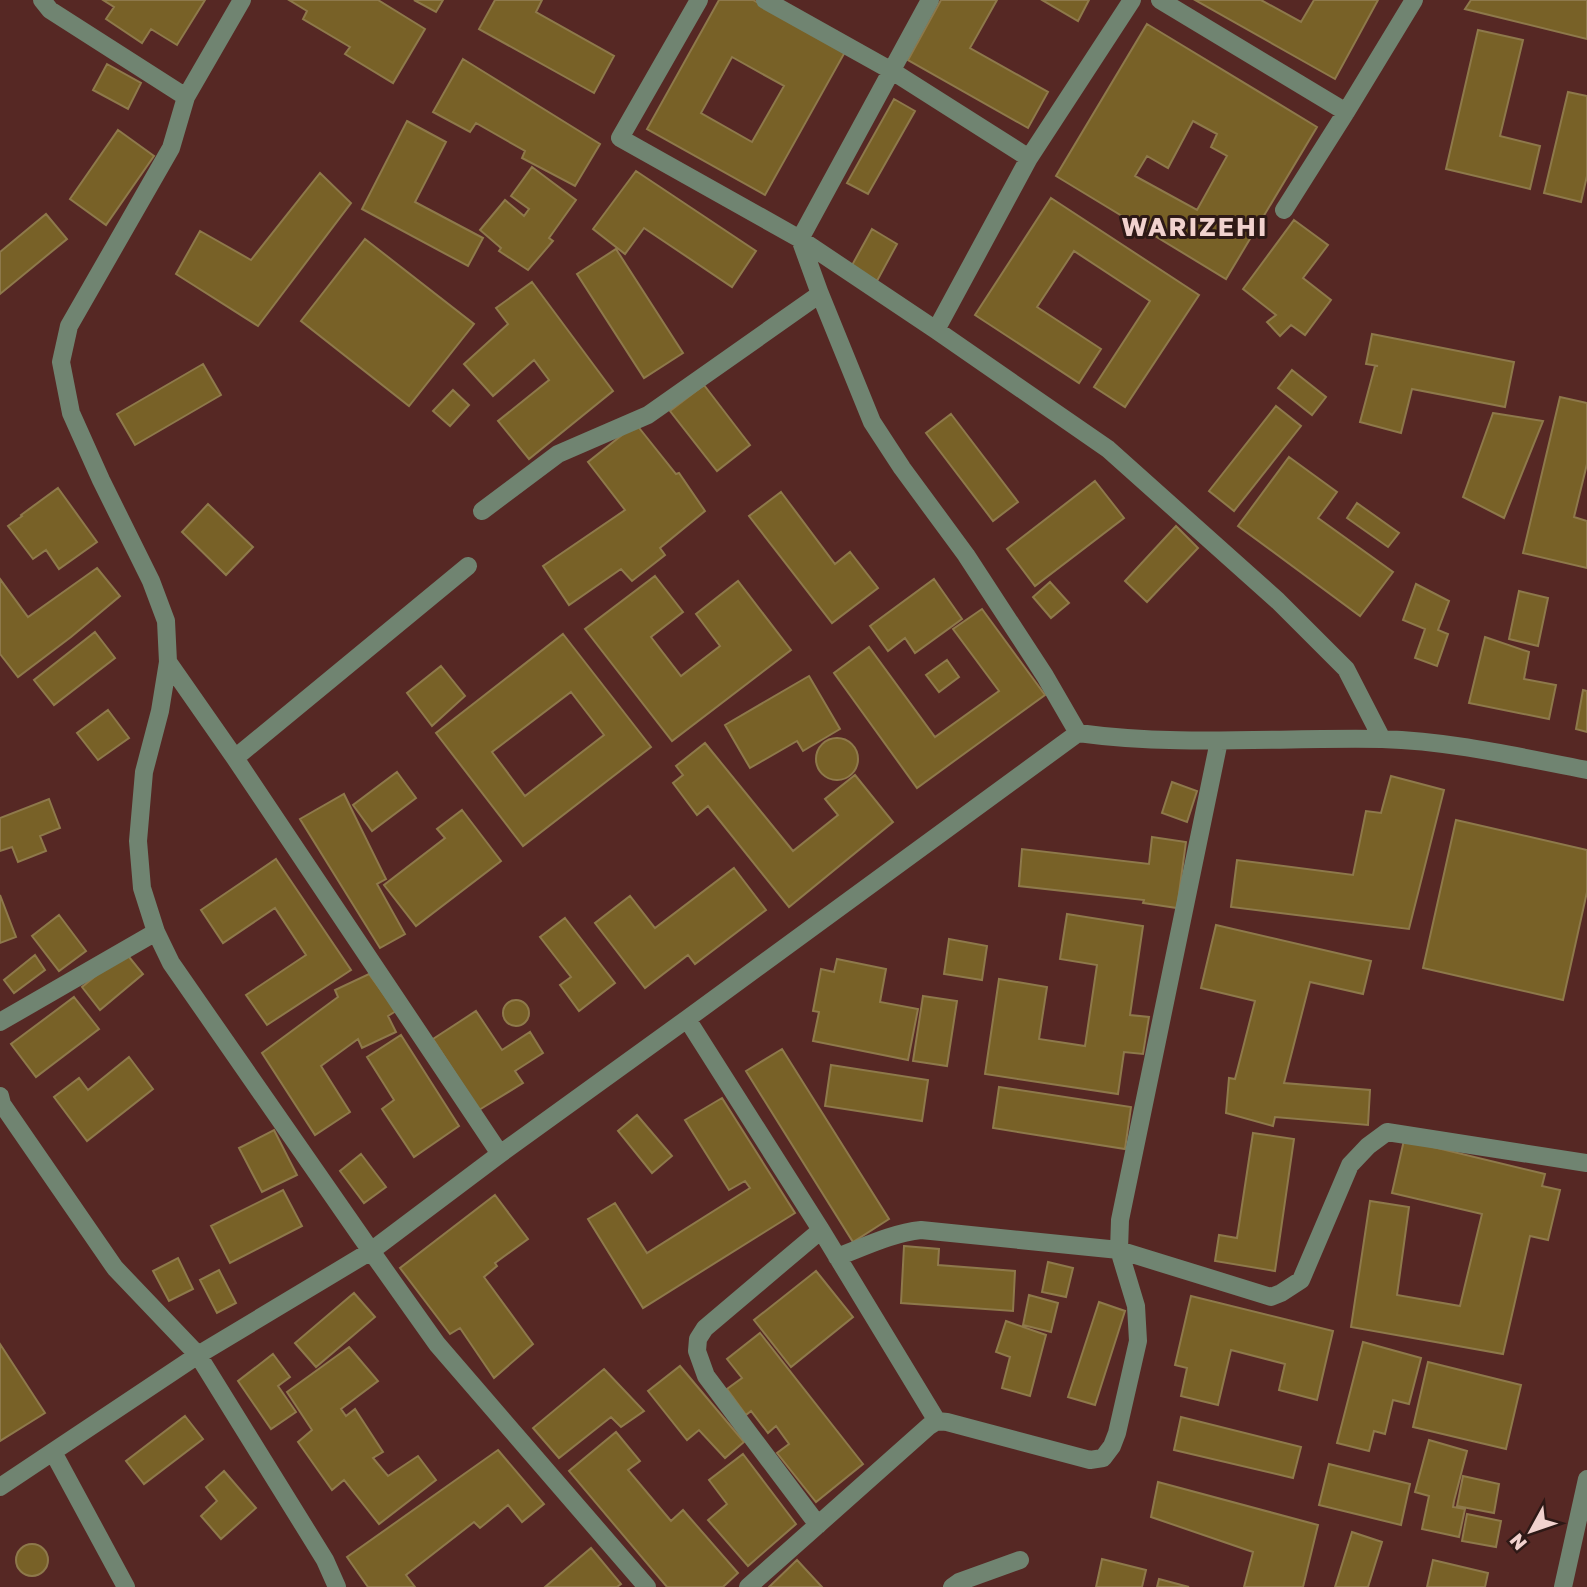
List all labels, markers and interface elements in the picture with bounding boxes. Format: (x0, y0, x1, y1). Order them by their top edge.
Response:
district label: WARIZEHI (1121, 211, 1269, 242)
north arrow (1496, 1496, 1566, 1566)
text: N (1504, 1529, 1531, 1555)

